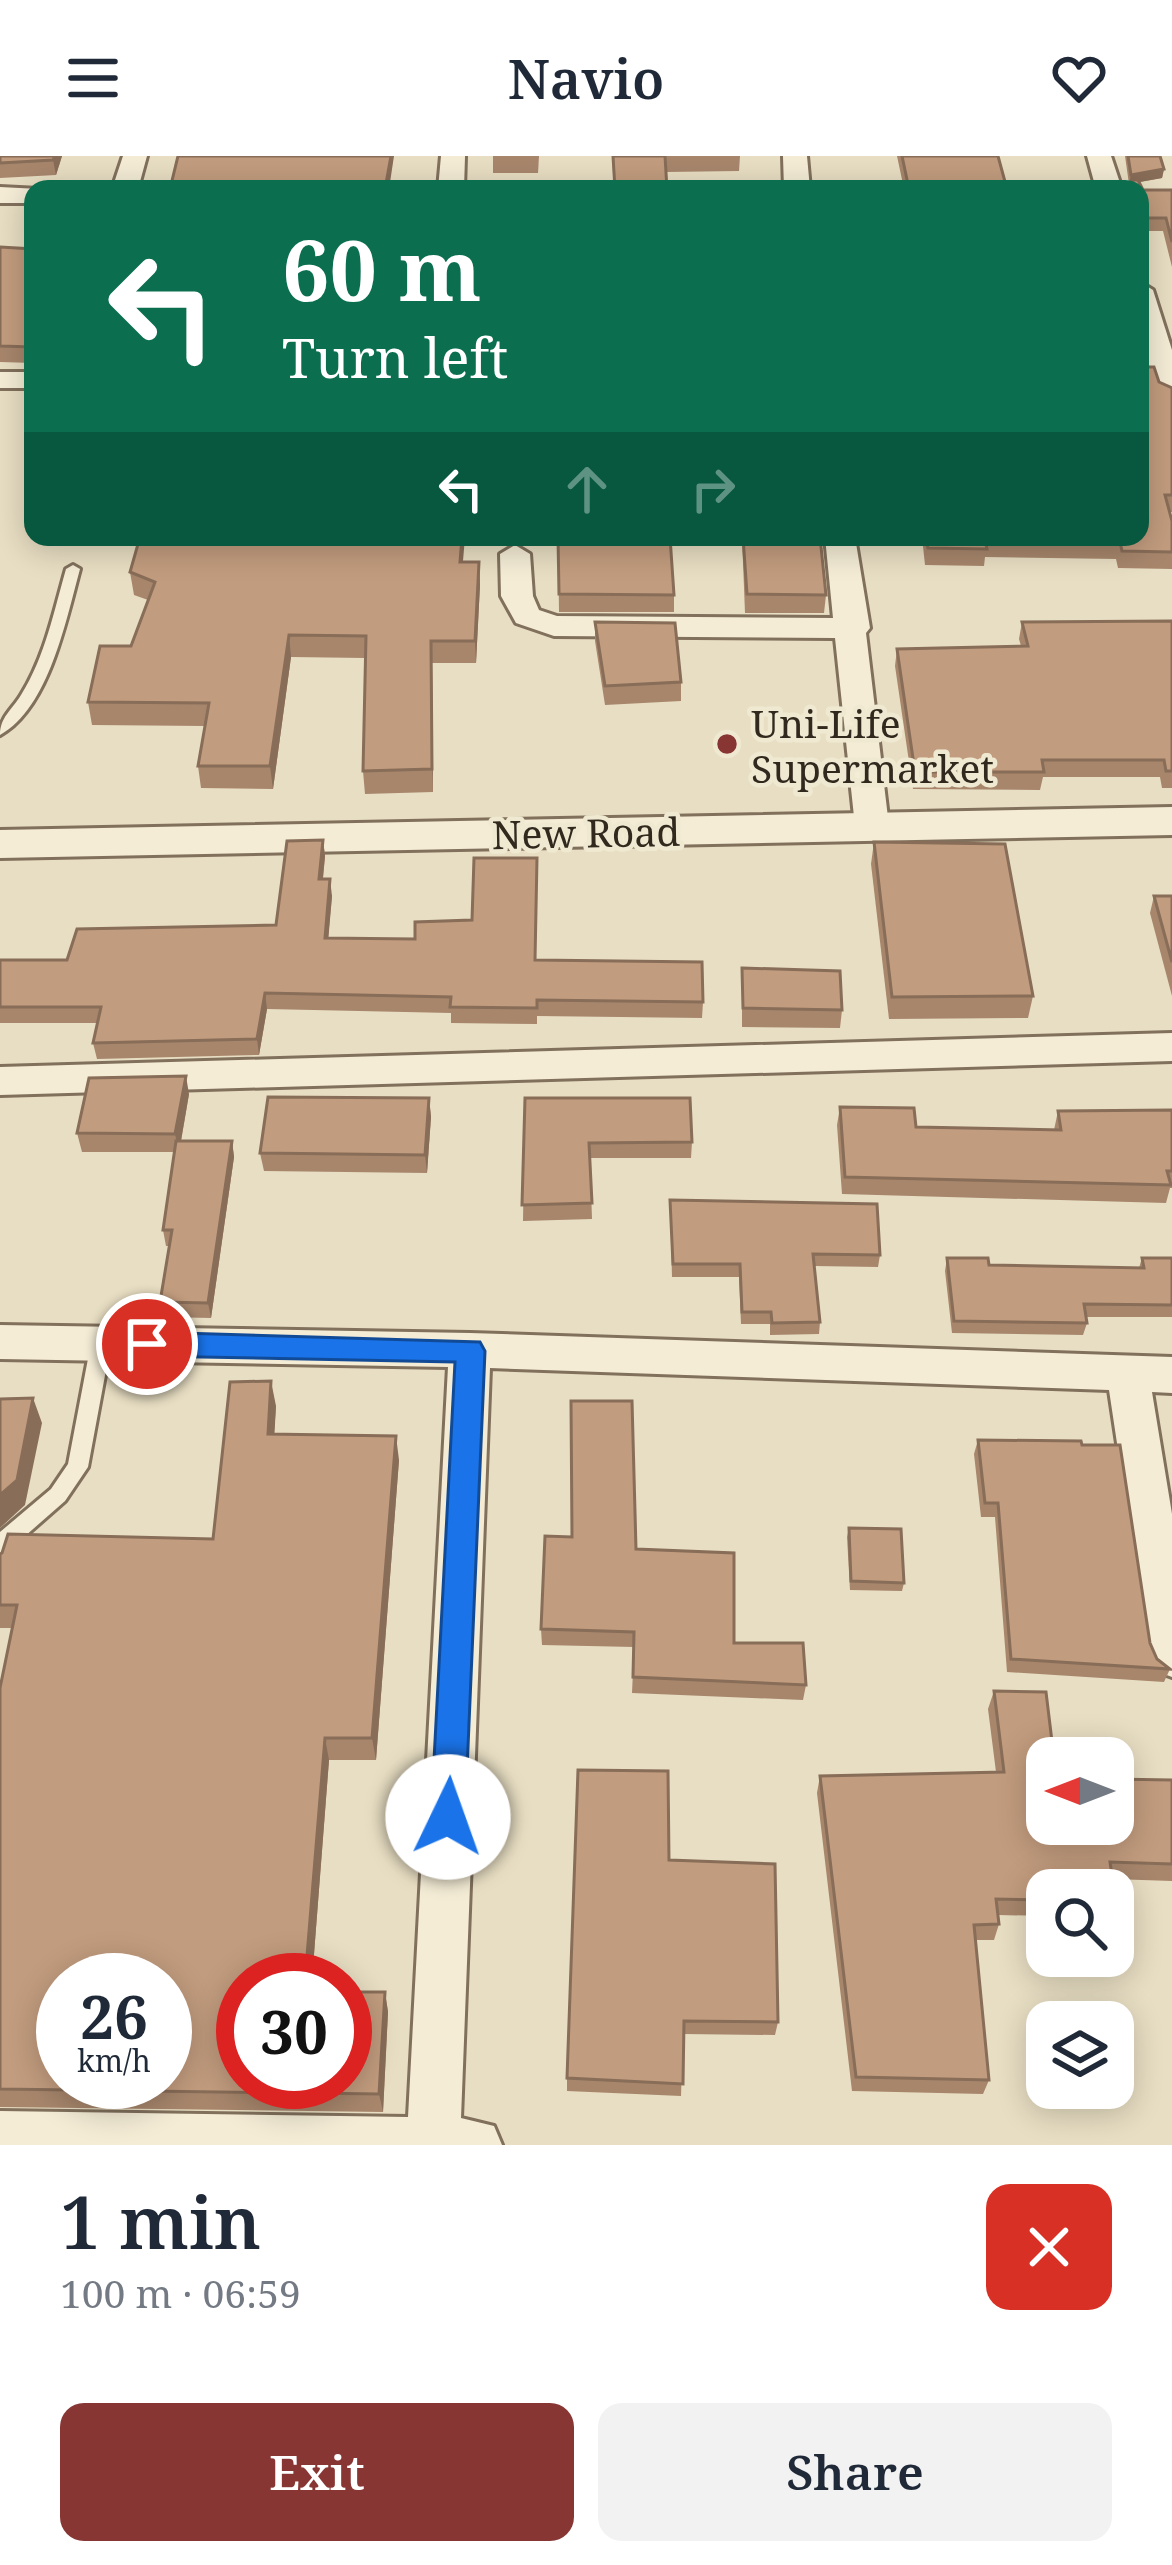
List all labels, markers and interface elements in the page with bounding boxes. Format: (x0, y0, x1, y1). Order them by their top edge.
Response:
text: Navio (508, 41, 664, 115)
icon: menu (60, 45, 126, 111)
icon: heart (1046, 45, 1112, 111)
text: 60 m (282, 211, 482, 326)
icon: left (84, 228, 240, 384)
text: Turn left (282, 320, 508, 394)
icon: left (428, 456, 494, 522)
icon: ahead (554, 456, 620, 522)
icon: right (680, 456, 746, 522)
place label: Uni-Life Supermarket (751, 696, 994, 794)
marker: Uni-Life Supermarket (714, 731, 740, 757)
street label: New Road (491, 804, 681, 860)
pin (96, 1293, 198, 1395)
icon: arrive (114, 1311, 180, 1377)
north arrow (1026, 1737, 1134, 1845)
map controls (1026, 1737, 1134, 2109)
position arrow (385, 1754, 511, 1880)
button: search (1026, 1869, 1134, 1977)
speed limit sign: 30 (216, 1953, 372, 2109)
text: 26 (80, 1975, 148, 2057)
button: layers (1026, 2001, 1134, 2109)
text: km/h (77, 2040, 151, 2081)
text: 1 min (60, 2172, 261, 2270)
button: close (986, 2184, 1112, 2310)
text: 100 m · 06:59 (60, 2266, 301, 2319)
button: Exit (60, 2403, 574, 2541)
button: Share (598, 2403, 1112, 2541)

